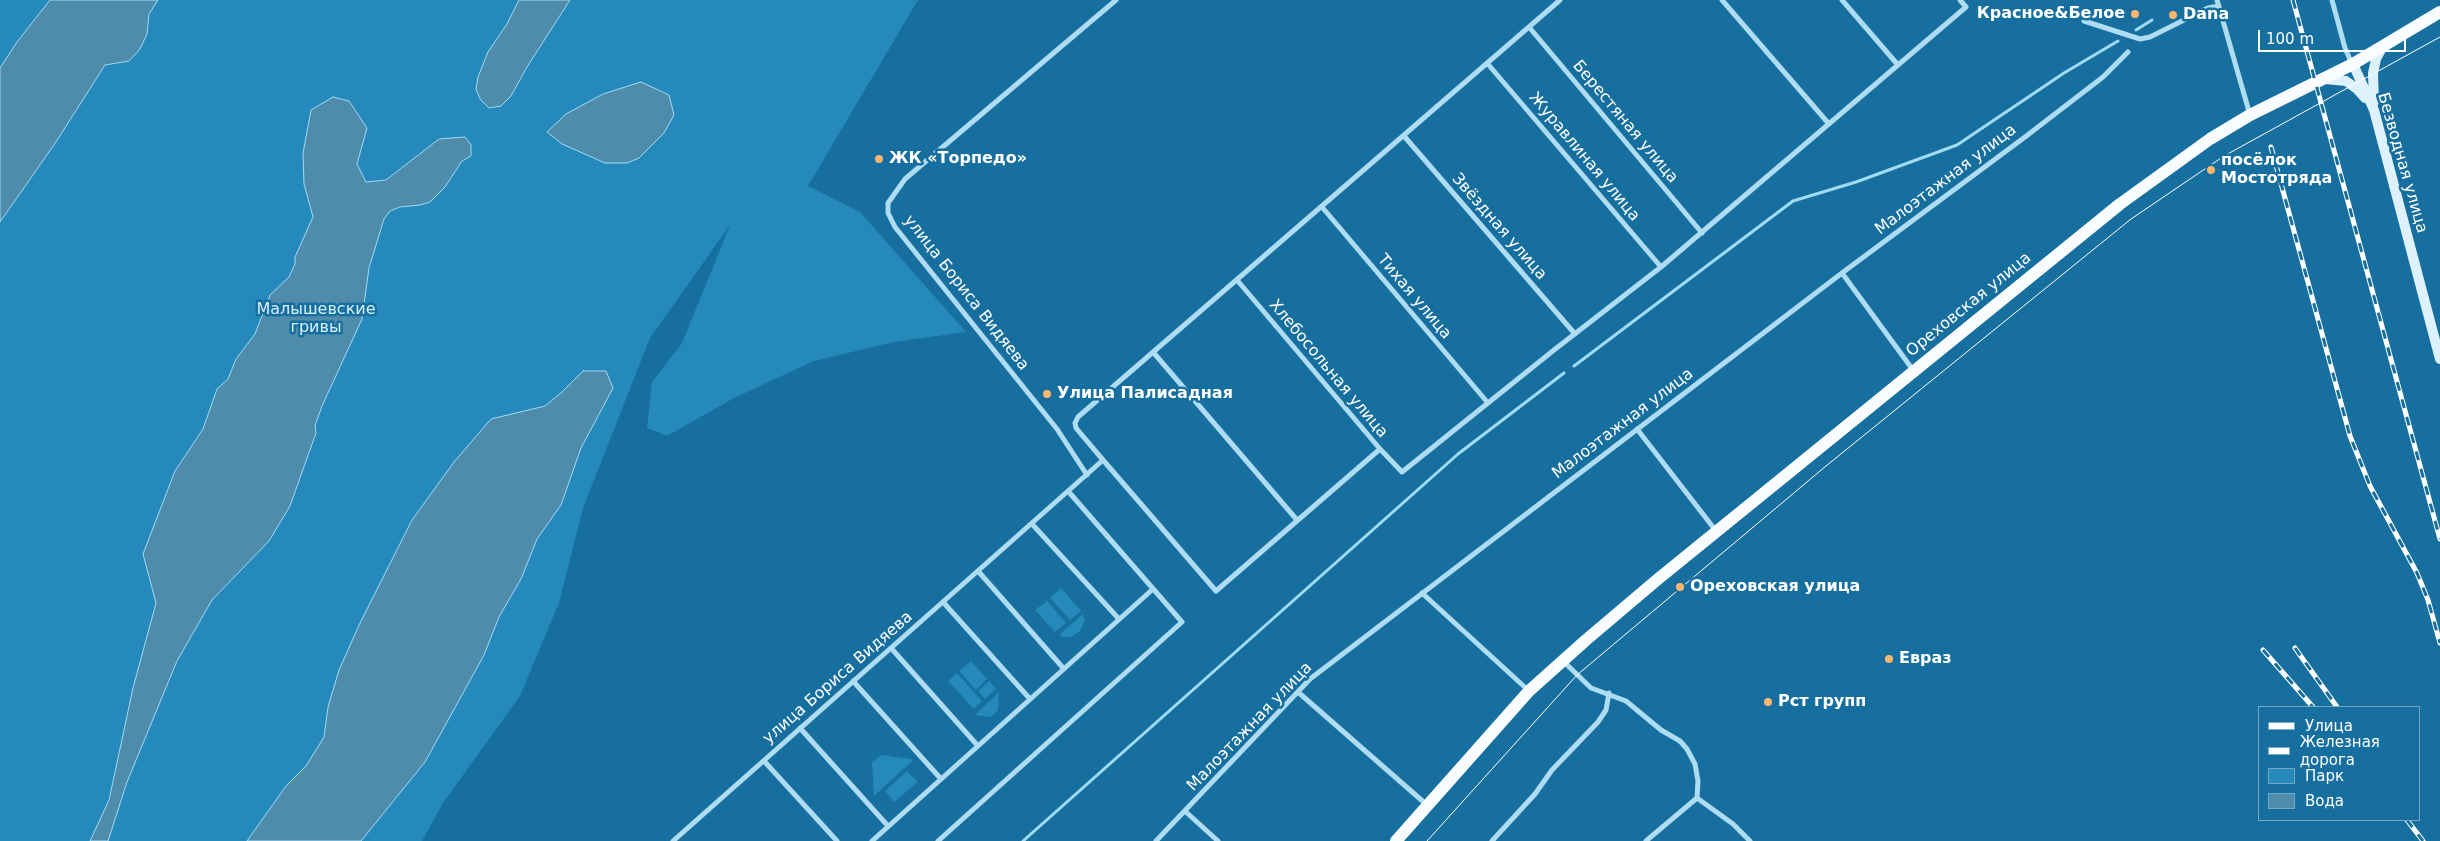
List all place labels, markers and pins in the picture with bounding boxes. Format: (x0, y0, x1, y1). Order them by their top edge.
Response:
place label: Красное&Белое (1977, 4, 2125, 24)
place label: Dana (2183, 5, 2229, 25)
marker: Красное&Белое (2129, 8, 2141, 20)
marker: Dana (2167, 9, 2179, 21)
place label: ЖК «Торпедо» (889, 149, 1027, 169)
place label: посёлок Мостотряда (2221, 151, 2332, 189)
marker: ЖК «Торпедо» (873, 153, 885, 165)
marker: посёлок Мостотряда (2205, 164, 2217, 176)
place label: Улица Палисадная (1057, 384, 1233, 404)
marker: Улица Палисадная (1041, 388, 1053, 400)
place label: Ореховская улица (1690, 577, 1860, 597)
marker: Ореховская улица (1674, 581, 1686, 593)
place label: Евраз (1899, 649, 1952, 669)
marker: Евраз (1883, 653, 1895, 665)
place label: Рст групп (1778, 692, 1866, 712)
marker: Рст групп (1762, 696, 1774, 708)

